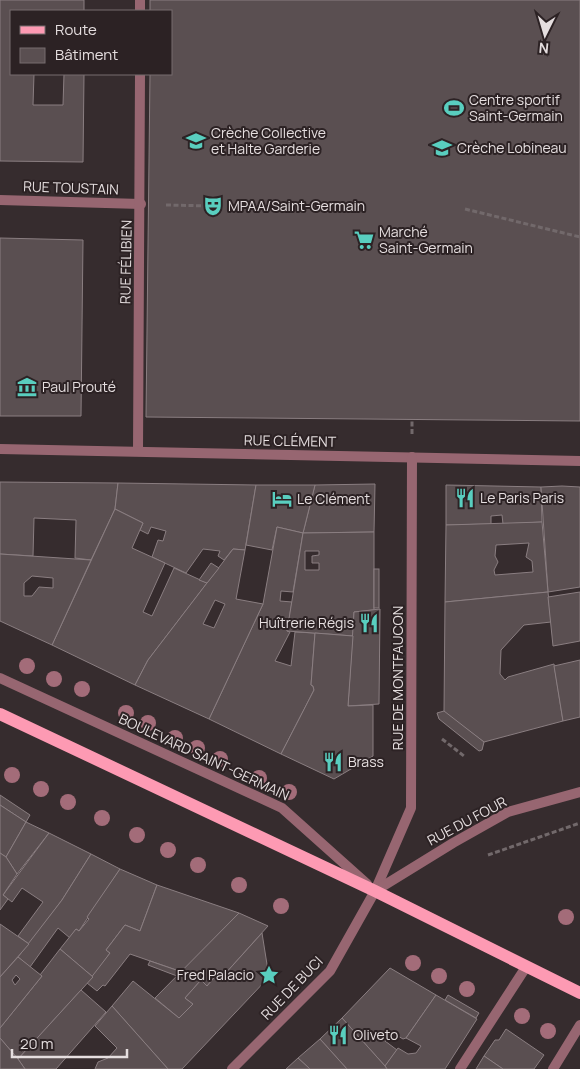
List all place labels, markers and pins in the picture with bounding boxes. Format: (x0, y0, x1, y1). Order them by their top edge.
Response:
place label: Centre sportif Saint-Germain (469, 90, 563, 125)
sports icon: Centre sportif Saint-Germain (443, 97, 465, 119)
place label: Crèche Collective et Halte Garderie (211, 123, 326, 158)
school or university icon: Crèche Collective et Halte Garderie (185, 130, 207, 152)
school or university icon: Crèche Lobineau (431, 137, 453, 159)
place label: Crèche Lobineau (457, 138, 567, 157)
theatre icon: MPAA/Saint-Germain (202, 195, 224, 217)
place label: MPAA/Saint-Germain (228, 196, 365, 215)
place label: Marché Saint-Germain (379, 222, 473, 257)
supermarket icon: Marché Saint-Germain (353, 229, 375, 251)
museum icon: Paul Prouté (16, 376, 38, 398)
place label: Paul Prouté (42, 377, 116, 396)
restaurant icon: Le Paris Paris (454, 487, 476, 509)
hotel icon: Le Clément (271, 488, 293, 510)
place label: Le Paris Paris (480, 488, 564, 507)
place label: Le Clément (297, 489, 371, 508)
restaurant icon: Huîtrerie Régis (358, 612, 380, 634)
place label: Huîtrerie Régis (259, 613, 354, 632)
restaurant icon: Brass (322, 751, 344, 773)
place label: Brass (348, 752, 384, 771)
place icon: Fred Palacio (258, 964, 280, 986)
place label: Fred Palacio (177, 965, 254, 984)
restaurant icon: Oliveto (327, 1024, 349, 1046)
place label: Oliveto (353, 1025, 398, 1044)

